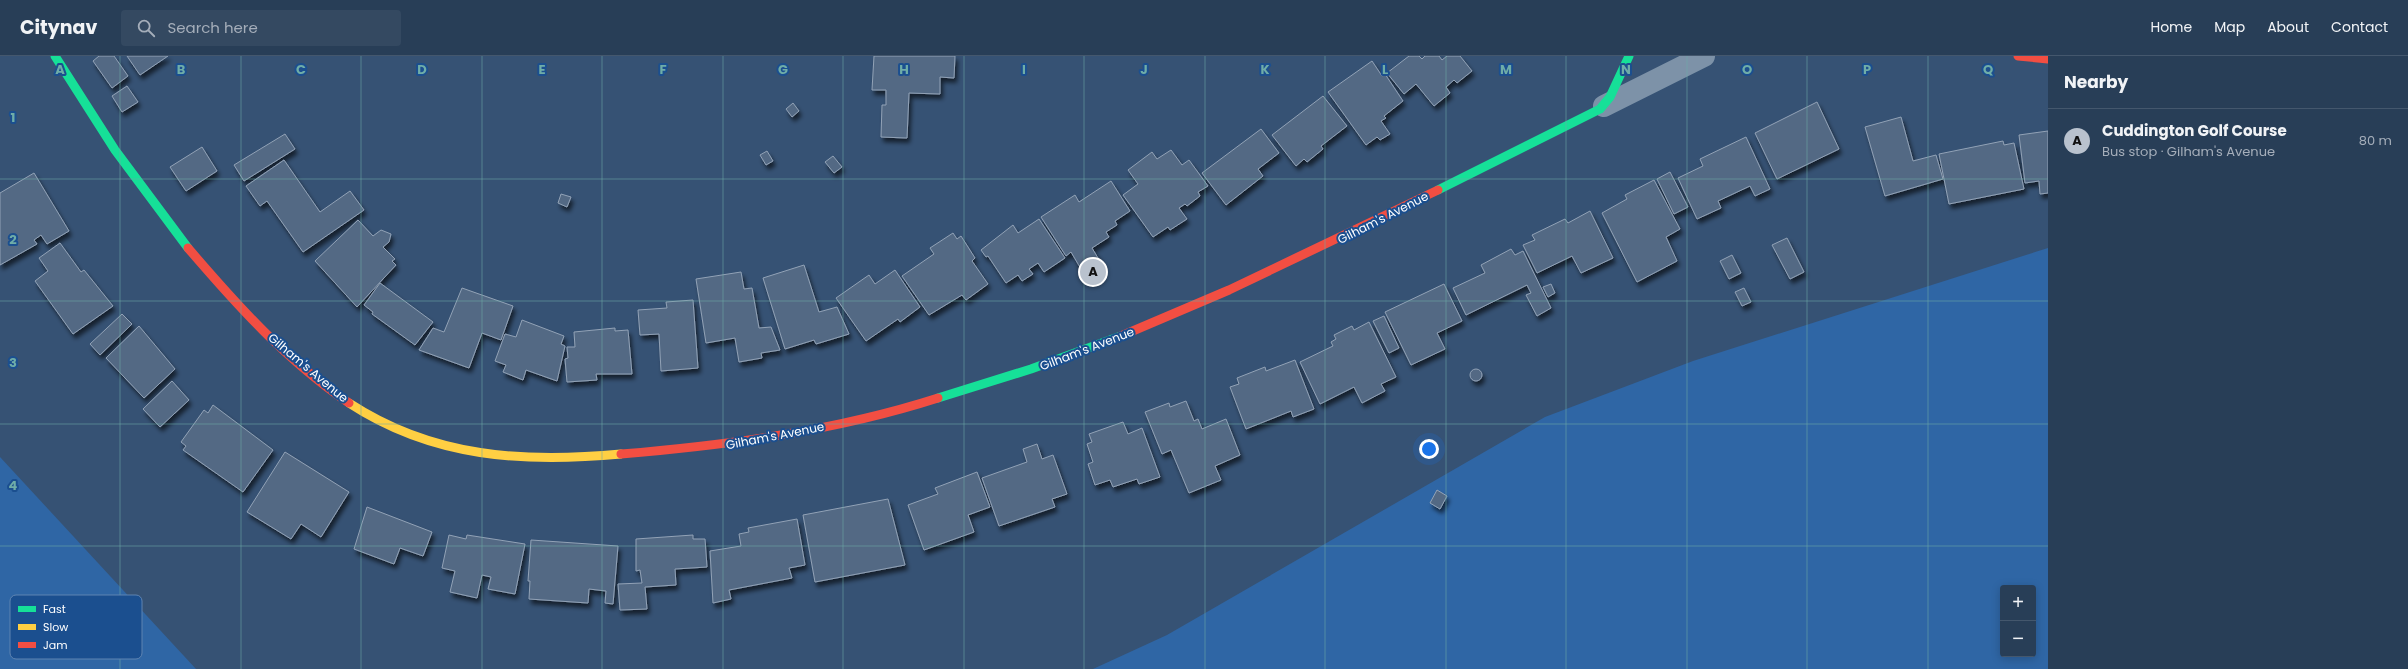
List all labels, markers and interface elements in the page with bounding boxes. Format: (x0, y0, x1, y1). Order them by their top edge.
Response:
search box (121, 10, 401, 46)
text: Citynav (20, 14, 97, 41)
icon: search (135, 17, 157, 39)
text: Search here (167, 17, 258, 38)
text: Home (2150, 17, 2192, 37)
text: Map (2214, 17, 2245, 37)
text: About (2267, 17, 2309, 37)
text: Contact (2331, 17, 2388, 37)
text: A (55, 60, 65, 79)
text: B (177, 60, 186, 79)
text: C (296, 60, 306, 79)
text: D (417, 60, 427, 79)
text: E (538, 60, 546, 79)
text: F (659, 60, 667, 79)
text: G (778, 60, 788, 79)
text: H (899, 60, 909, 79)
text: I (1022, 60, 1026, 79)
text: J (1140, 60, 1148, 79)
text: K (1260, 60, 1270, 79)
text: L (1382, 60, 1388, 79)
text: M (1500, 60, 1512, 79)
text: N (1621, 60, 1631, 79)
text: O (1742, 60, 1752, 79)
text: P (1863, 60, 1871, 79)
text: Q (1983, 60, 1993, 79)
text: Nearby (2064, 70, 2128, 94)
text: 1 (11, 108, 15, 127)
text: Cuddington Golf Course (2102, 120, 2287, 141)
text: A (2072, 131, 2082, 150)
text: 80 m (2359, 131, 2392, 150)
text: Bus stop · Gilham's Avenue (2102, 142, 2275, 161)
street label: Gilham's Avenue (1334, 187, 1431, 248)
text: 2 (9, 230, 17, 249)
pin: A (1080, 257, 1106, 287)
street label: Gilham's Avenue (1037, 323, 1136, 374)
street label: Gilham's Avenue (265, 329, 352, 406)
text: 3 (9, 353, 17, 372)
street label: Gilham's Avenue (724, 418, 826, 453)
your location (1419, 439, 1439, 459)
text: 4 (9, 476, 18, 495)
map controls (2000, 585, 2036, 657)
button: + (2000, 585, 2036, 621)
legend (10, 595, 142, 659)
text: Fast (43, 601, 66, 617)
text: Slow (43, 619, 68, 635)
button: − (2000, 621, 2036, 657)
text: Jam (43, 637, 68, 653)

